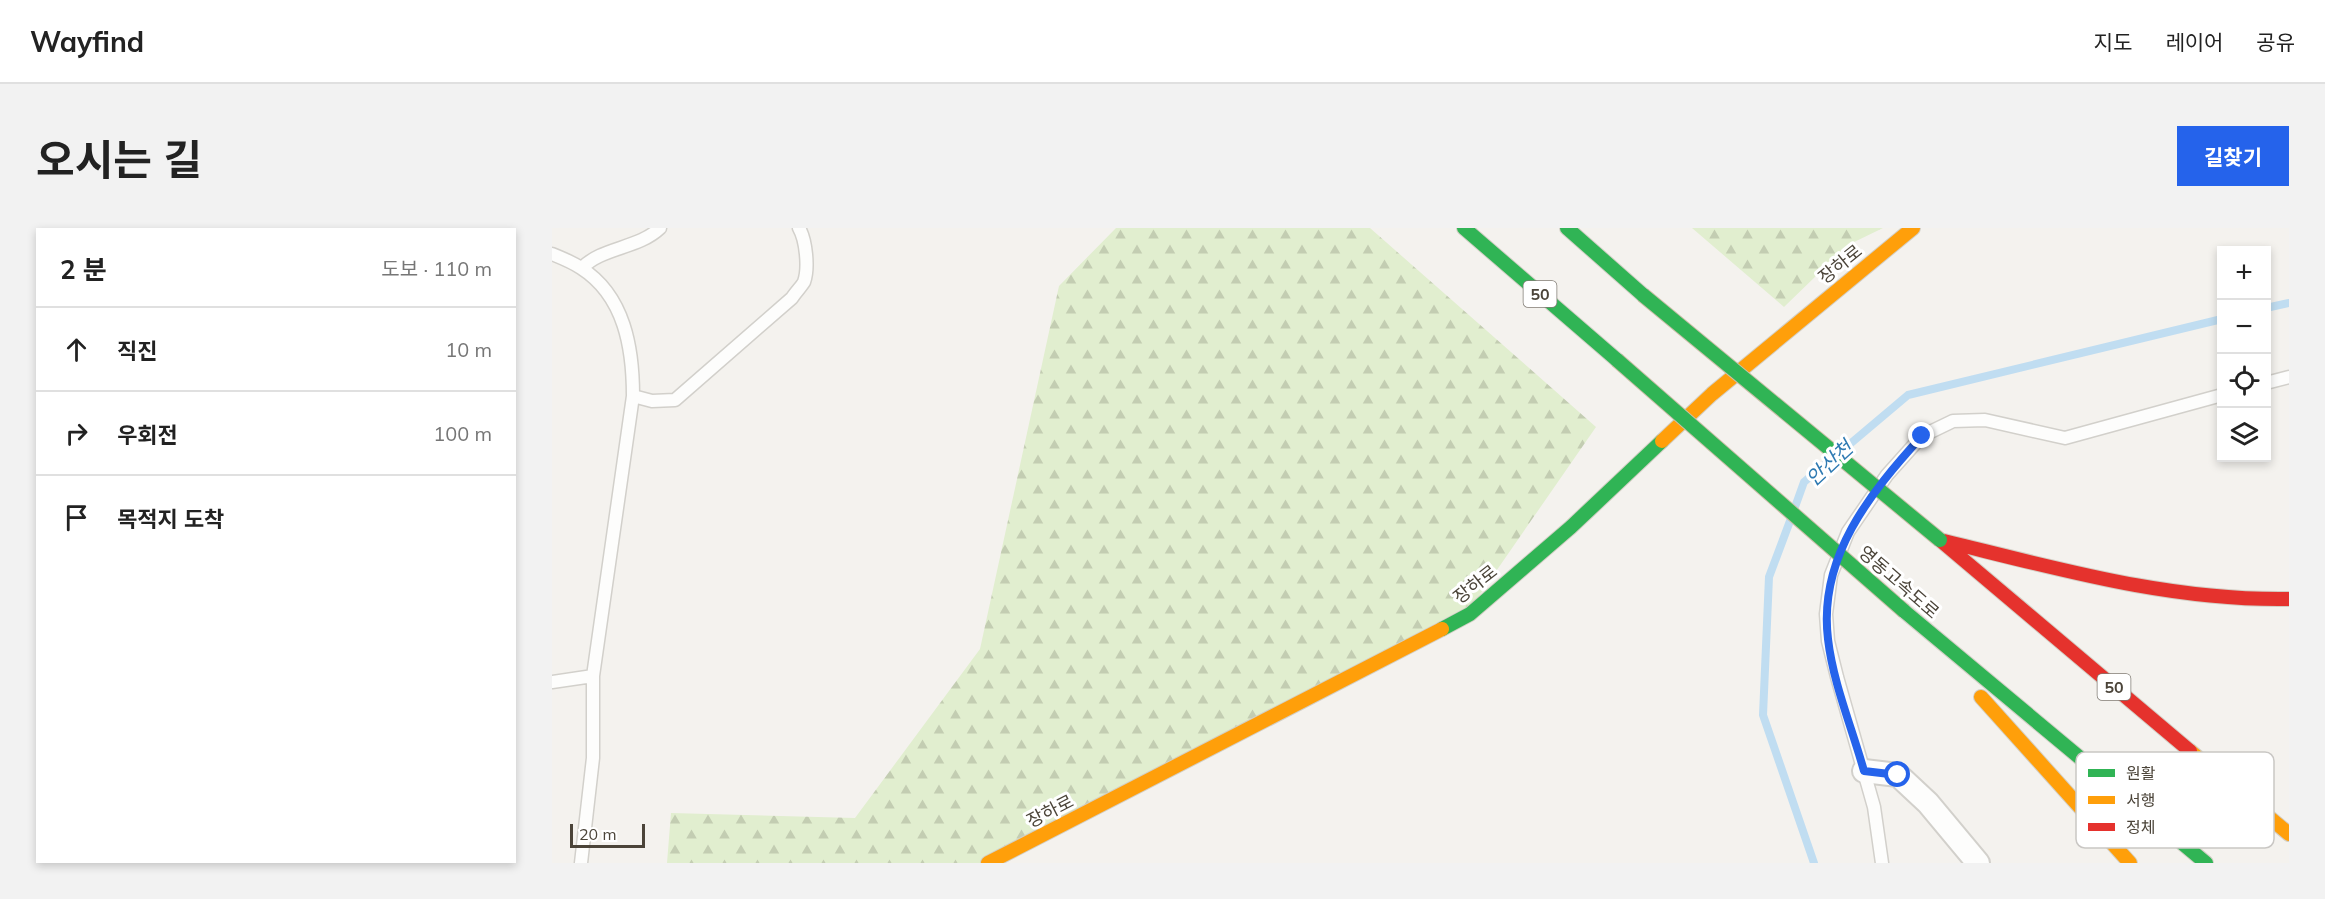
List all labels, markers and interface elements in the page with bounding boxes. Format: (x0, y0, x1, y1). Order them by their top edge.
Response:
text: Wayfind (30, 24, 144, 59)
text: 지도 (2094, 29, 2132, 55)
text: 레이어 (2165, 29, 2223, 55)
text: 공유 (2256, 29, 2295, 55)
button: 길찾기 (2177, 126, 2289, 186)
text: 오시는 길 (36, 133, 202, 186)
street label: 장하로 (1813, 239, 1867, 289)
map controls (2217, 246, 2271, 462)
button: + (2217, 246, 2271, 300)
text: 2 분 (60, 253, 107, 286)
text: 도보 · 110 m (381, 256, 492, 281)
road number: 50 (1524, 281, 1556, 307)
button: − (2217, 300, 2271, 354)
icon: ahead (60, 333, 93, 366)
text: 직진 (117, 337, 157, 365)
text: 10 m (445, 337, 492, 362)
button: locate (2217, 354, 2271, 408)
button: layers (2217, 408, 2271, 462)
icon: right (60, 417, 93, 450)
text: 우회전 (117, 421, 178, 449)
text: 100 m (433, 421, 492, 446)
route end (1908, 422, 1934, 448)
water label: 안산천 (1800, 433, 1860, 491)
icon: arrive (60, 501, 93, 534)
text: 목적지 도착 (117, 505, 224, 533)
street label: 영동고속도로 (1854, 541, 1944, 623)
street label: 장하로 (1448, 560, 1502, 608)
road number: 50 (2098, 674, 2130, 700)
legend (2076, 752, 2274, 848)
route start (1884, 761, 1910, 787)
text: 원활 (2126, 763, 2156, 783)
street label: 장하로 (1023, 789, 1077, 833)
text: 서행 (2126, 790, 2155, 810)
text: 정체 (2126, 817, 2155, 837)
scale bar (570, 821, 645, 848)
text: 20 m (579, 824, 616, 844)

